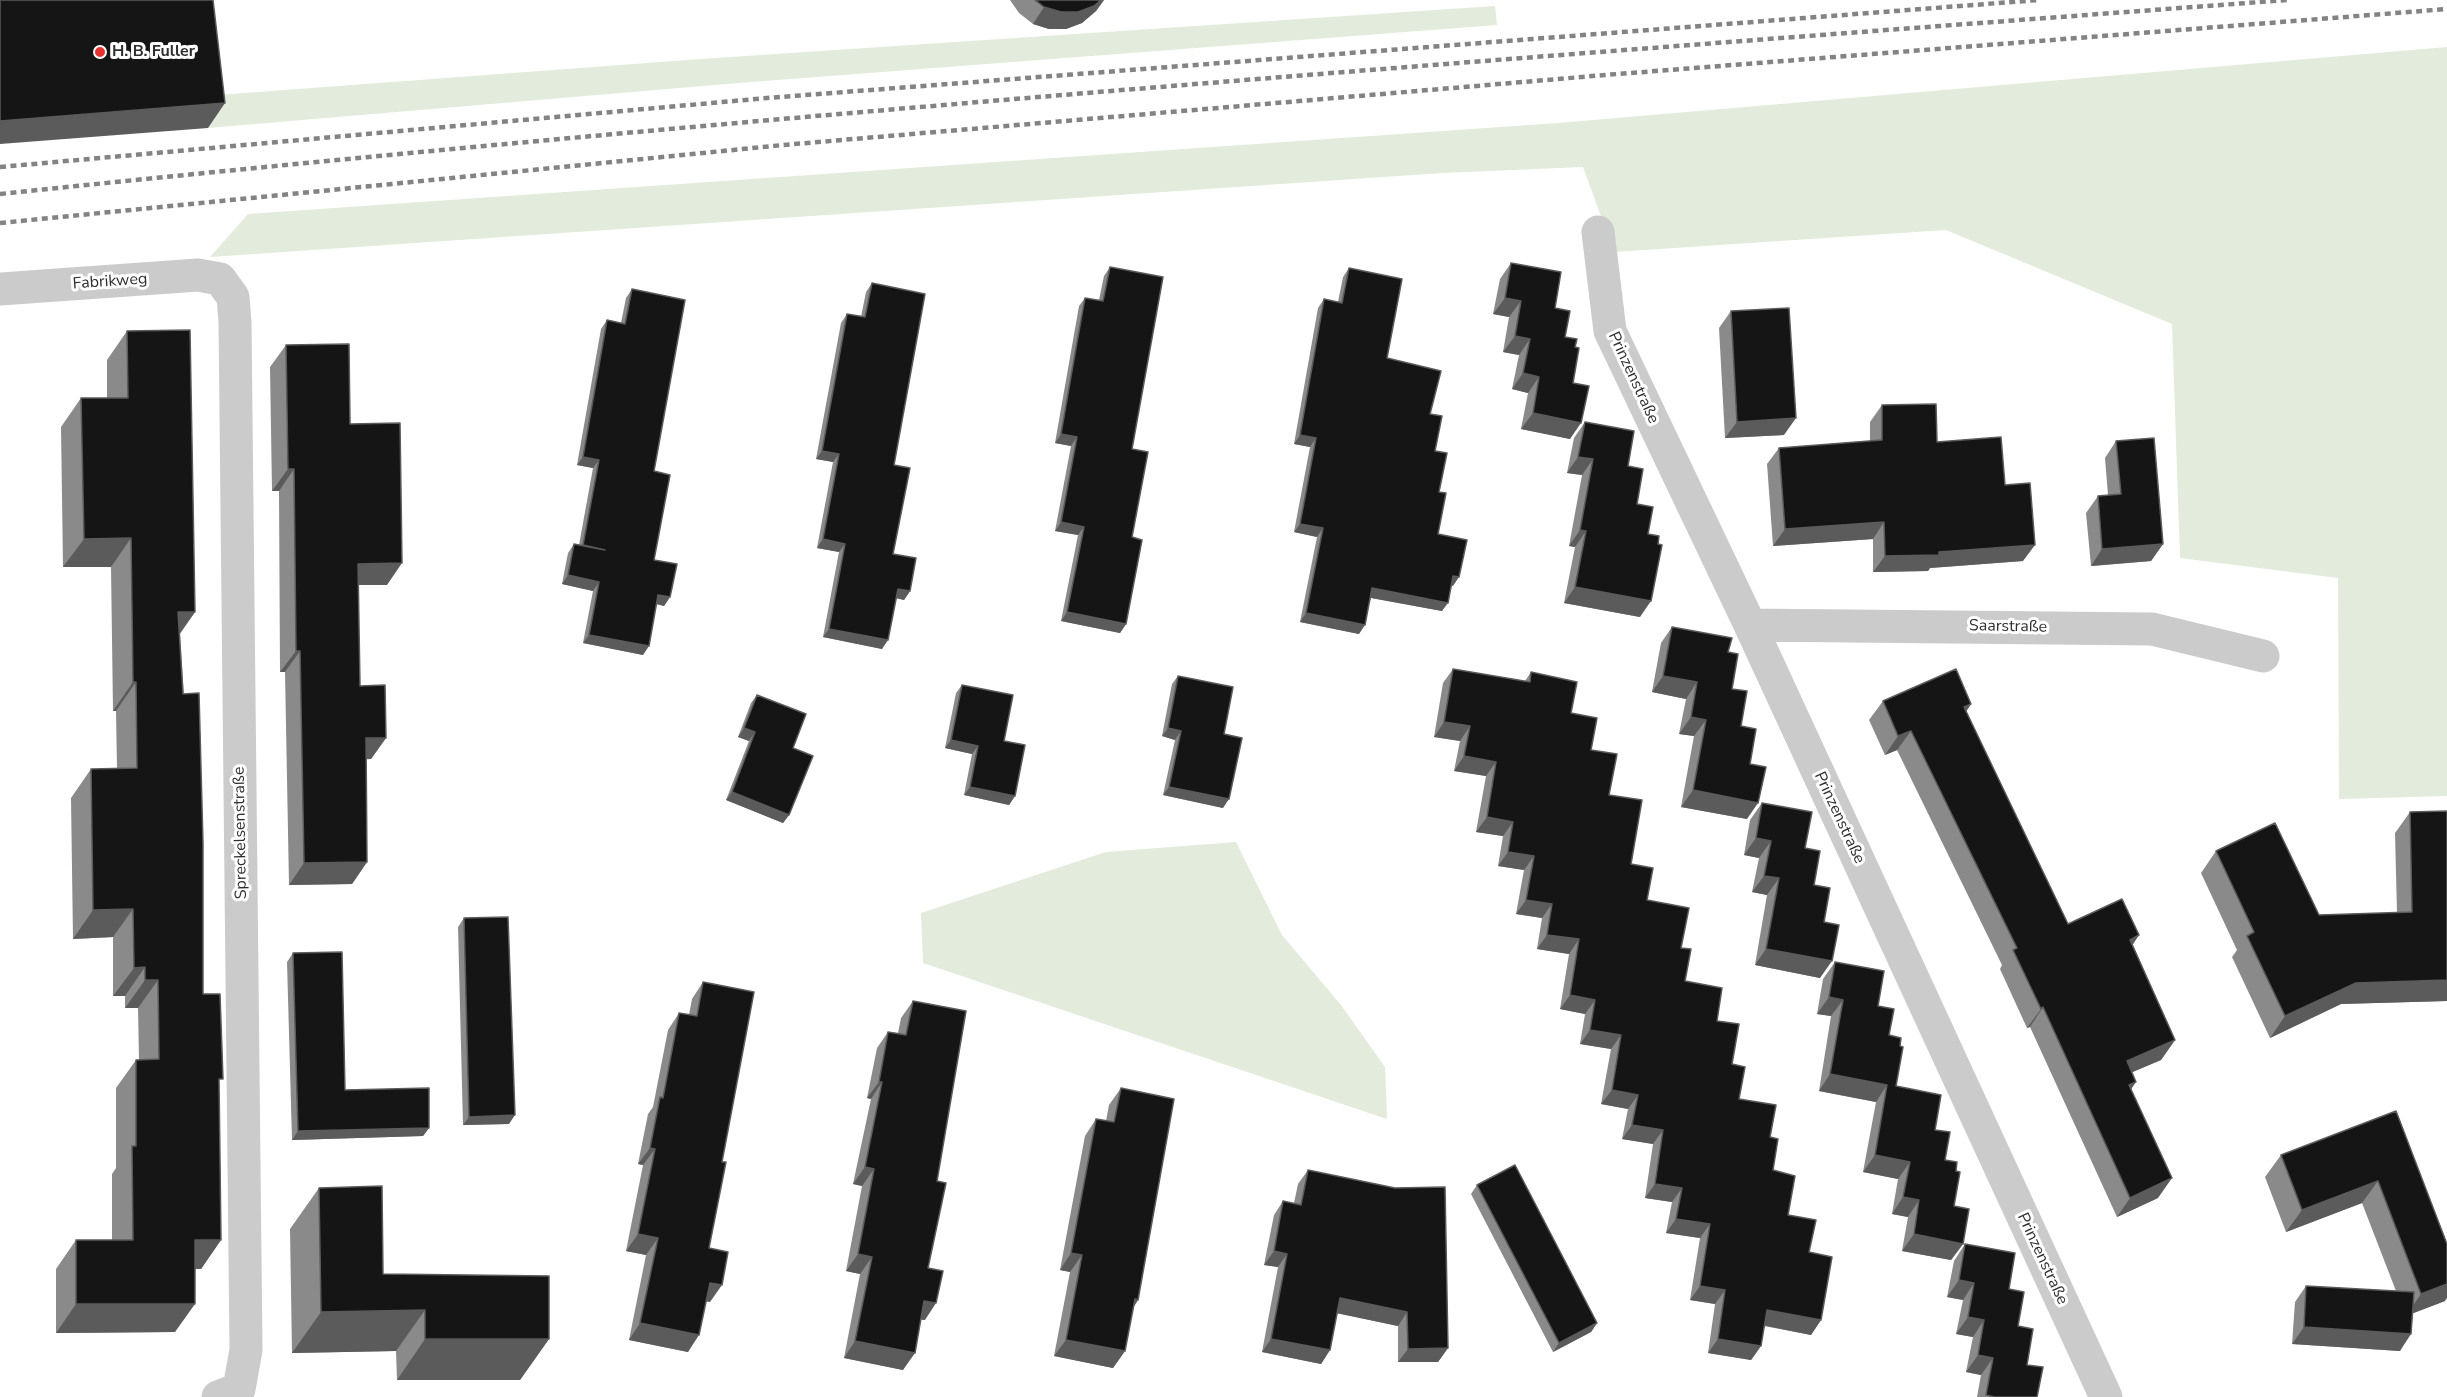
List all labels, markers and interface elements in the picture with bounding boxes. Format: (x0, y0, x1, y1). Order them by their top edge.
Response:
place label: H. B. Fuller (112, 42, 195, 62)
marker: H. B. Fuller (93, 45, 107, 59)
street label: Fabrikweg (72, 270, 148, 294)
street label: Prinzenstraße (1603, 329, 1663, 427)
street label: Saarstraße (1969, 617, 2047, 637)
street label: Spreckelsenstraße (230, 767, 252, 899)
street label: Prinzenstraße (1809, 769, 1869, 867)
street label: Prinzenstraße (2012, 1210, 2072, 1308)

